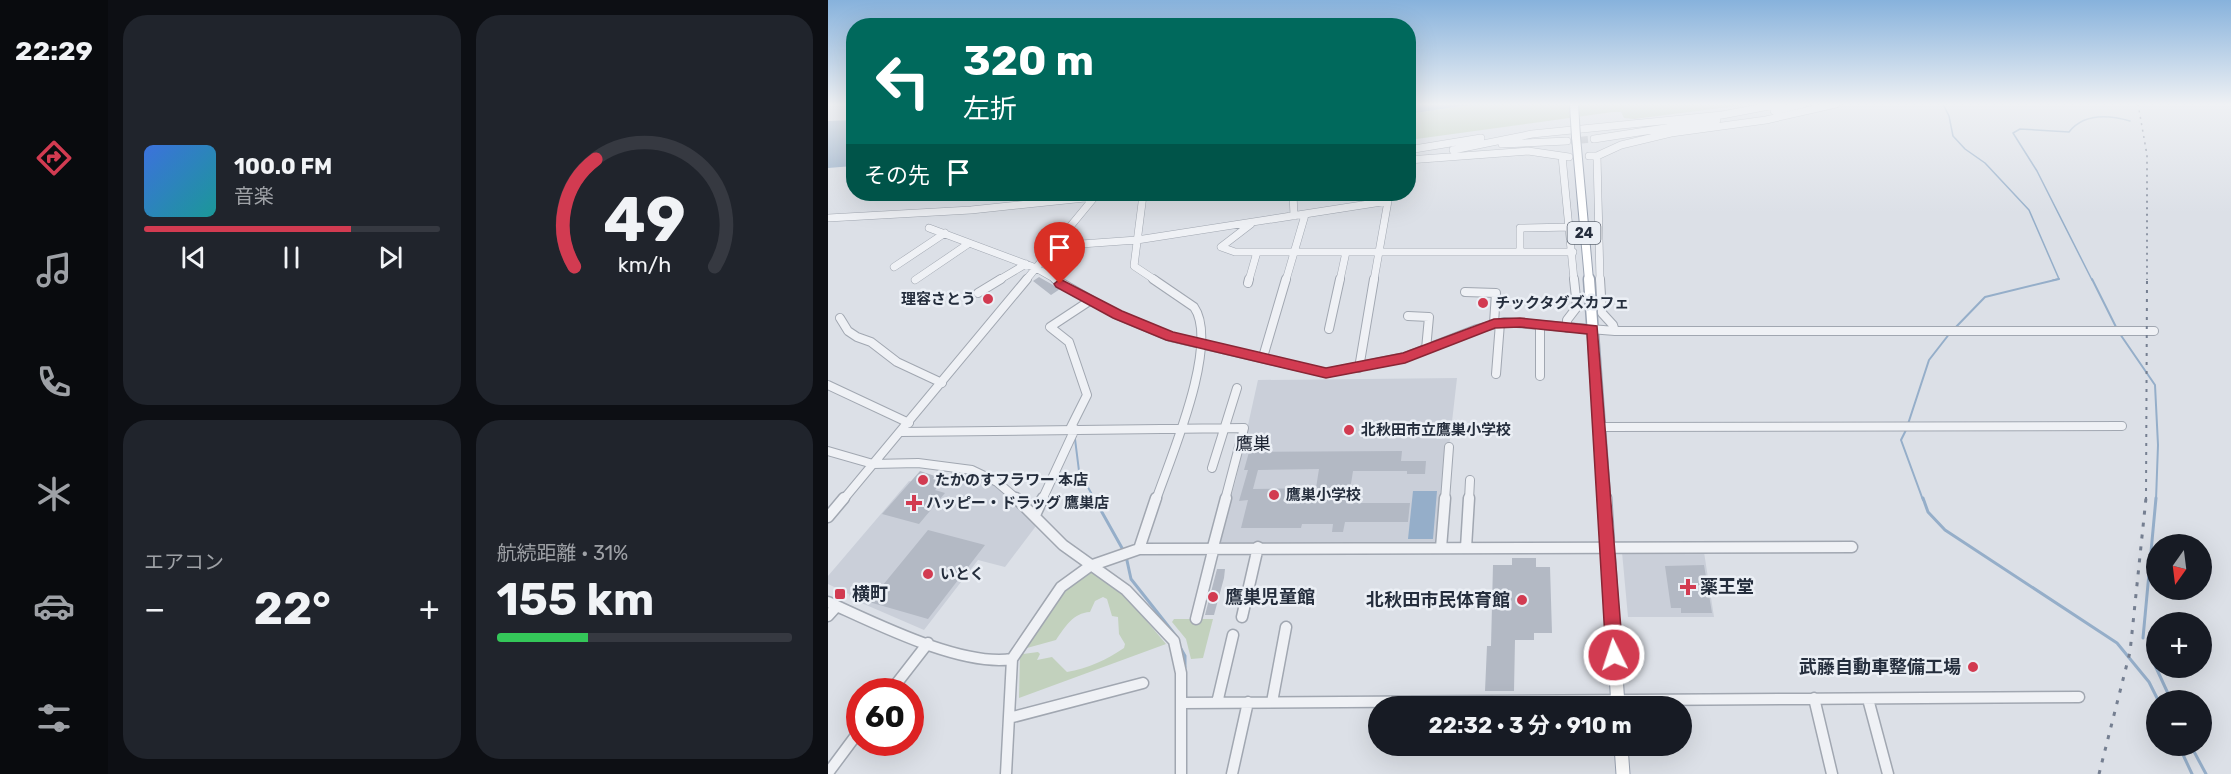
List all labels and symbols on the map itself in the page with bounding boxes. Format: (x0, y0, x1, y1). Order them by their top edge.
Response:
pin (1034, 222, 1085, 284)
road number: 24 (1568, 222, 1600, 244)
place label: 理容さとう (901, 290, 976, 308)
marker: 理容さとう (981, 292, 995, 306)
place label: チックタグズカフェ (1495, 294, 1629, 312)
marker: チックタグズカフェ (1476, 296, 1490, 310)
place label: 北秋田市立鷹巣小学校 (1361, 421, 1511, 439)
marker: 北秋田市立鷹巣小学校 (1342, 423, 1356, 437)
district label: 鷹巣 (1235, 433, 1271, 455)
place label: たかのすフラワー 本店 (935, 471, 1088, 489)
marker: たかのすフラワー 本店 (916, 473, 930, 487)
place label: 鷹巣小学校 (1286, 486, 1361, 504)
marker: 鷹巣小学校 (1267, 488, 1281, 502)
place label: ハッピー・ドラッグ 鷹巣店 (926, 494, 1109, 512)
marker: ハッピー・ドラッグ 鷹巣店 (907, 496, 921, 510)
north arrow (2146, 534, 2212, 600)
place label: いとく (940, 565, 985, 583)
marker: いとく (921, 567, 935, 581)
place label: 薬王堂 (1700, 576, 1754, 598)
marker: 薬王堂 (1681, 580, 1695, 594)
place label: 横町 (852, 583, 888, 605)
place label: 鷹巣児童館 (1225, 586, 1315, 608)
marker: 横町 (833, 587, 847, 601)
place label: 北秋田市民体育館 (1366, 589, 1510, 611)
marker: 鷹巣児童館 (1206, 590, 1220, 604)
marker: 北秋田市民体育館 (1515, 593, 1529, 607)
position arrow (1582, 623, 1646, 687)
place label: 武藤自動車整備工場 (1799, 656, 1961, 678)
marker: 武藤自動車整備工場 (1966, 660, 1980, 674)
speed limit sign: 60 (846, 678, 924, 756)

